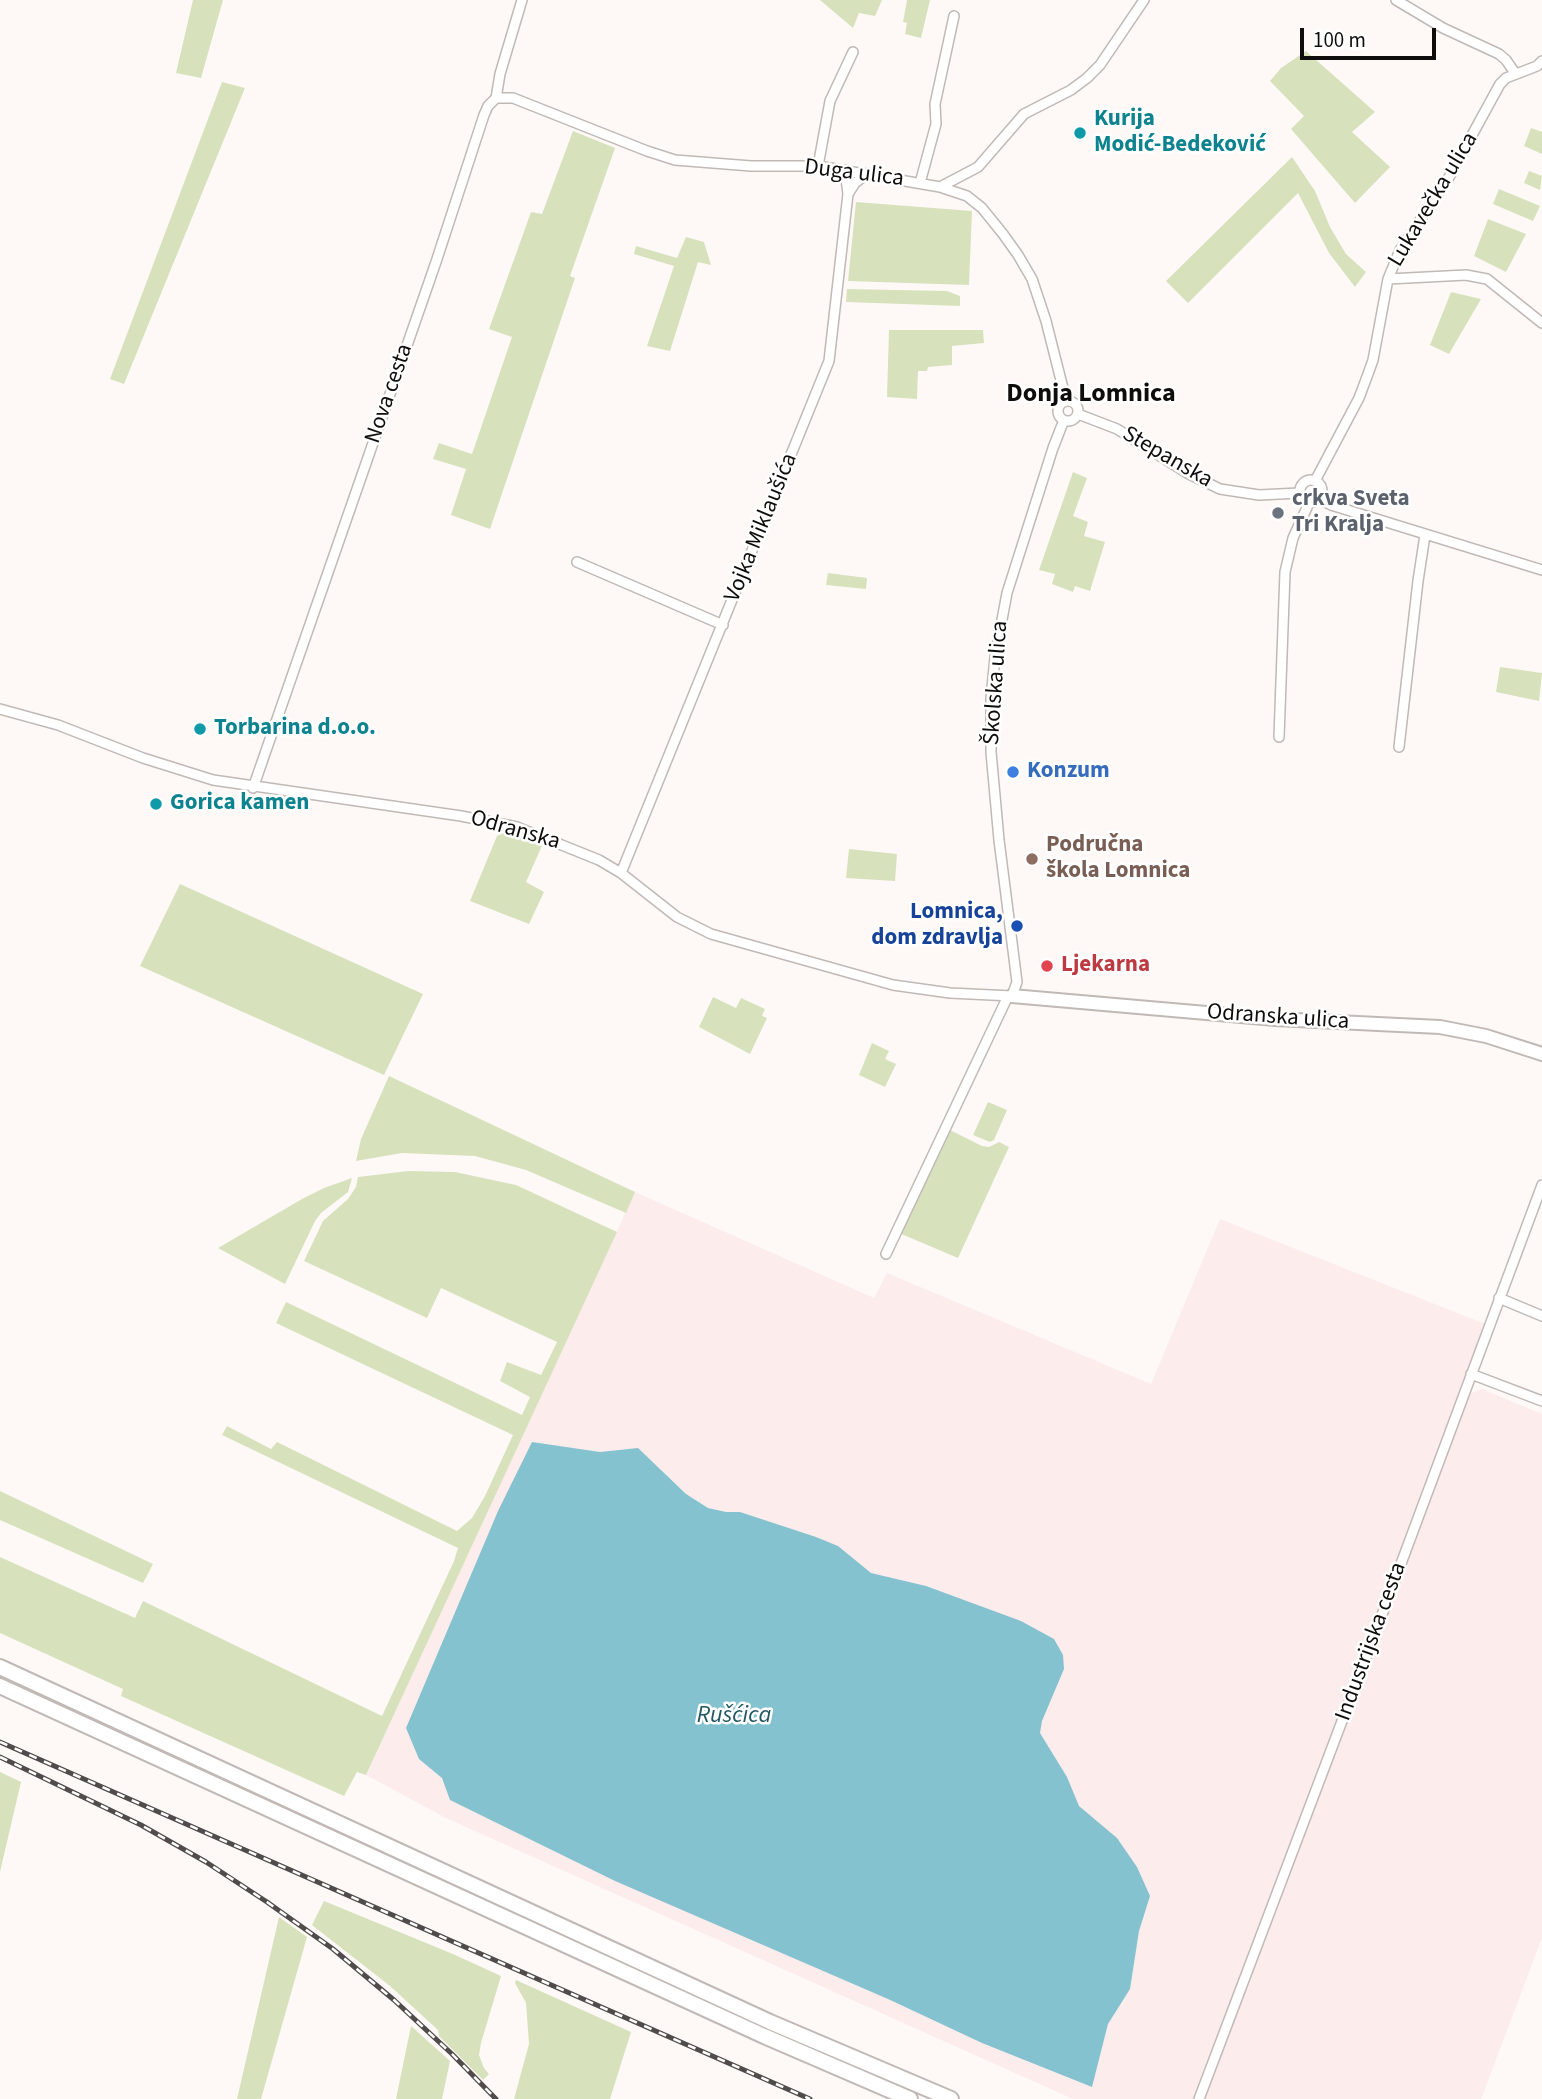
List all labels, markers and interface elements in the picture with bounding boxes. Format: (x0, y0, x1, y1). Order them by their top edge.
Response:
scale bar (1304, 14, 1440, 58)
text: 100 m (1313, 25, 1366, 55)
place label: Kurija Modić-Bedeković (1094, 106, 1266, 160)
marker: Kurija Modić-Bedeković (1072, 125, 1088, 141)
street label: Lukavečka ulica (1383, 128, 1485, 272)
street label: Duga ulica (803, 154, 905, 194)
street label: Nova cesta (360, 341, 420, 447)
district label: Donja Lomnica (1006, 379, 1176, 411)
street label: Stepanska (1117, 421, 1217, 495)
street label: Vojka Miklaušića (720, 450, 804, 606)
place label: crkva Sveta Tri Kralja (1292, 486, 1410, 540)
marker: crkva Sveta Tri Kralja (1270, 505, 1286, 521)
street label: Školska ulica (979, 620, 1015, 746)
place label: Torbarina d.o.o. (214, 715, 376, 743)
marker: Torbarina d.o.o. (192, 721, 208, 737)
place label: Konzum (1027, 758, 1110, 786)
marker: Konzum (1005, 764, 1021, 780)
place label: Gorica kamen (170, 790, 309, 818)
marker: Gorica kamen (148, 796, 164, 812)
street label: Odranska (467, 805, 563, 857)
place label: Područna škola Lomnica (1046, 832, 1190, 886)
marker: Područna škola Lomnica (1024, 851, 1040, 867)
place label: Lomnica, dom zdravlja (871, 899, 1003, 953)
marker: Lomnica, dom zdravlja (1009, 918, 1025, 934)
place label: Ljekarna (1061, 952, 1150, 980)
marker: Ljekarna (1039, 958, 1055, 974)
street label: Odranska ulica (1206, 999, 1350, 1037)
street label: Industrijska cesta (1331, 1559, 1413, 1725)
water label: Rušćica (697, 1703, 771, 1731)

